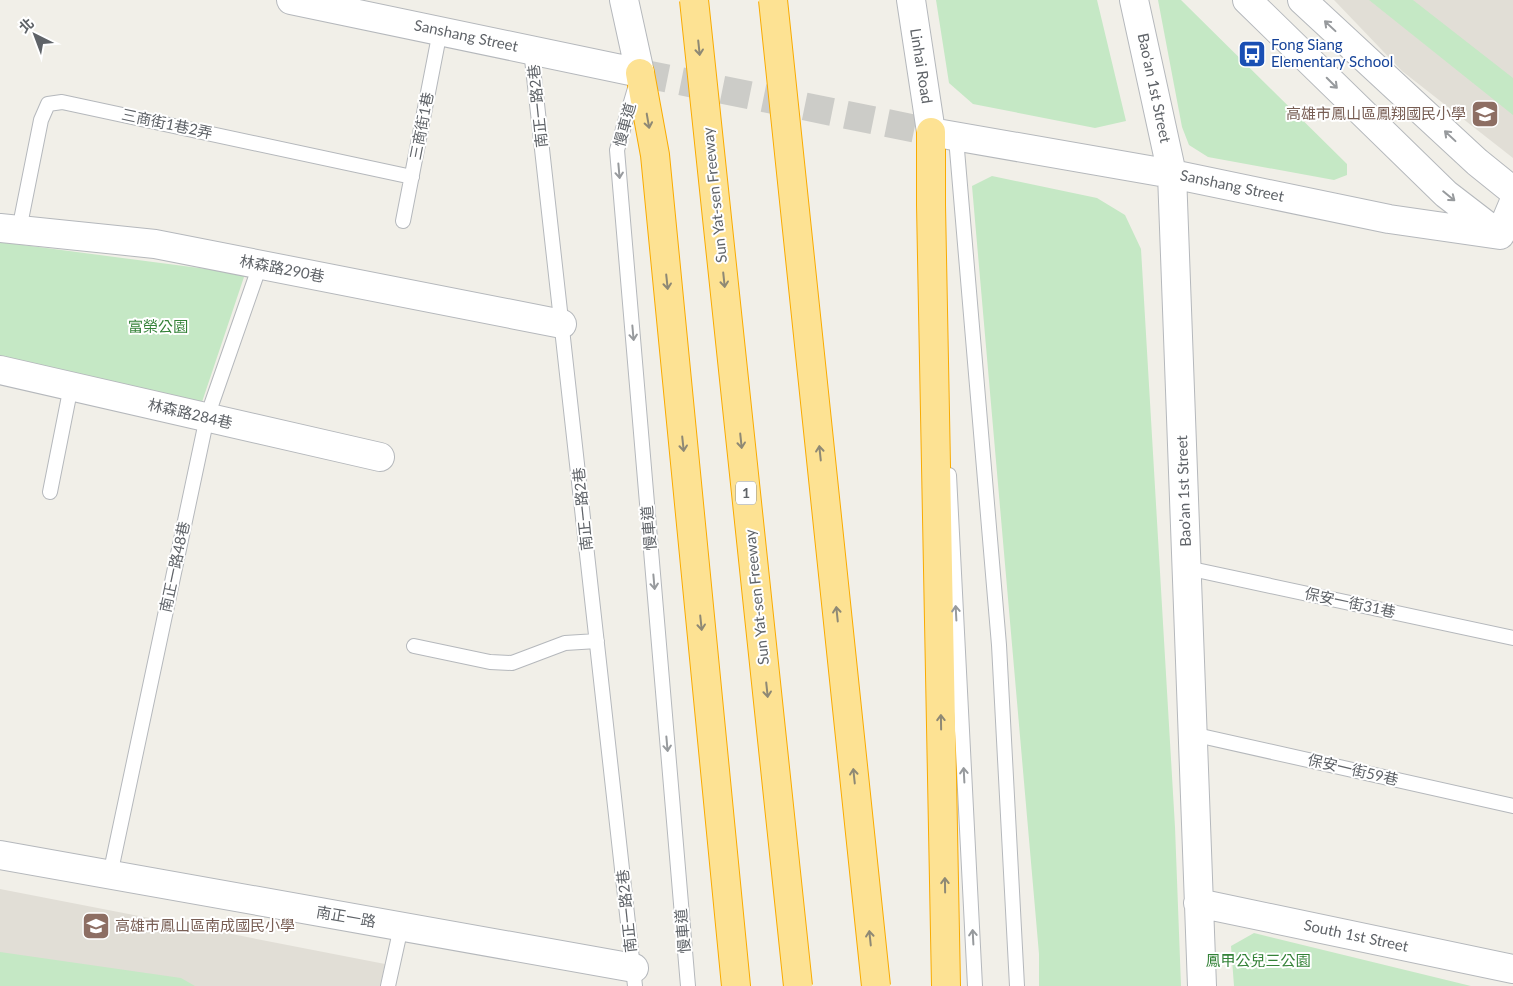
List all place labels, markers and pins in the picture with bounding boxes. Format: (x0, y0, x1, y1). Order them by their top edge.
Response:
place label: Fong Siang Elementary School (1271, 35, 1393, 70)
bus stop icon: Fong Siang Elementary School (1237, 39, 1267, 69)
school or university icon: 高雄市鳳山區鳳翔國民小學 (1470, 99, 1500, 129)
place label: 高雄市鳳山區鳳翔國民小學 (1286, 104, 1466, 122)
school or university icon: 高雄市鳳山區南成國民小學 (81, 911, 111, 941)
place label: 高雄市鳳山區南成國民小學 (115, 916, 295, 934)

